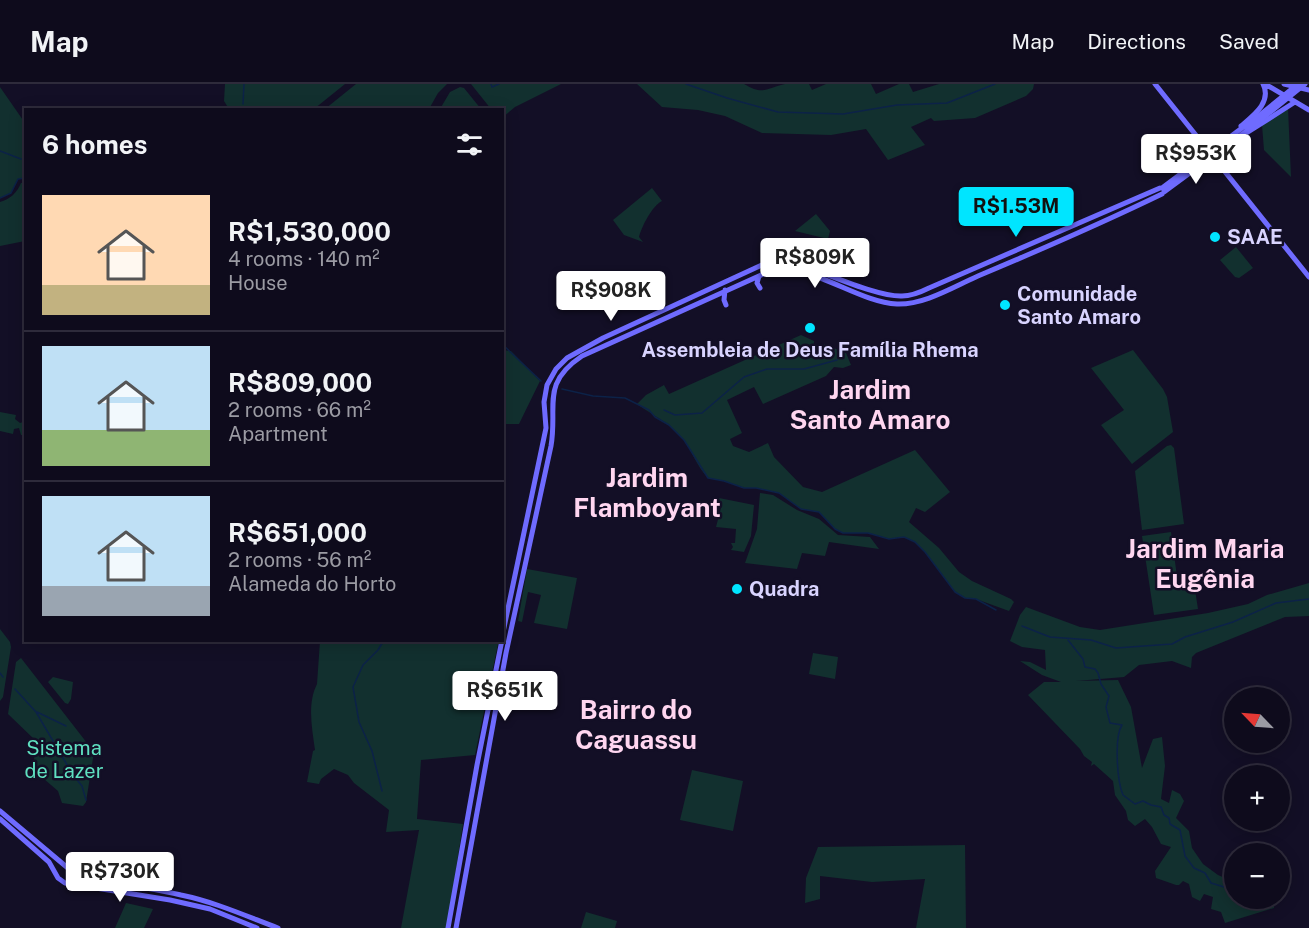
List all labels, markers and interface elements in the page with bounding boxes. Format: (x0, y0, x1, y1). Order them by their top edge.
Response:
text: Map (30, 25, 89, 58)
text: Map (1012, 29, 1054, 54)
text: Directions (1087, 29, 1186, 54)
text: Saved (1219, 29, 1279, 54)
icon: filters (453, 128, 486, 161)
text: 6 homes (42, 129, 147, 160)
pin: R$953K (1147, 134, 1245, 185)
text: R$953K (1155, 141, 1237, 165)
pin: R$1.53M (961, 187, 1071, 238)
text: R$1.53M (973, 194, 1059, 218)
text: R$1,530,000 (228, 216, 391, 247)
icon: home (90, 219, 162, 291)
place label: SAAE (1227, 225, 1283, 249)
marker: SAAE (1208, 230, 1222, 244)
pin: R$809K (766, 238, 864, 289)
text: R$809K (774, 245, 856, 269)
text: 4 rooms · 140 m² (228, 247, 380, 271)
text: House (228, 271, 288, 295)
pin: R$908K (562, 271, 660, 322)
text: R$908K (570, 278, 652, 302)
place label: Comunidade Santo Amaro (1017, 282, 1141, 329)
marker: Comunidade Santo Amaro (998, 298, 1012, 312)
marker: Assembleia de Deus Família Rhema (803, 321, 817, 335)
place label: Assembleia de Deus Família Rhema (642, 338, 978, 362)
text: R$809,000 (228, 367, 372, 398)
icon: home (90, 370, 162, 442)
district label: Jardim Santo Amaro (789, 374, 951, 435)
text: 2 rooms · 66 m² (228, 398, 371, 422)
text: Apartment (228, 422, 328, 446)
district label: Jardim Flamboyant (573, 462, 721, 523)
text: R$651,000 (228, 517, 367, 548)
icon: home (90, 520, 162, 592)
district label: Jardim Maria Eugênia (1126, 533, 1284, 594)
text: 2 rooms · 56 m² (228, 548, 371, 572)
text: Alameda do Horto (228, 572, 396, 596)
place label: Quadra (749, 577, 819, 601)
marker: Quadra (730, 582, 744, 596)
pin: R$651K (456, 671, 554, 722)
text: R$651K (466, 678, 544, 702)
north arrow (1224, 687, 1290, 753)
map controls (1224, 687, 1290, 909)
district label: Bairro do Caguassu (575, 694, 697, 755)
park label: Sistema de Lazer (25, 736, 104, 783)
button: + (1224, 765, 1290, 831)
button: − (1224, 843, 1290, 909)
pin: R$730K (71, 852, 169, 903)
text: R$730K (80, 859, 160, 883)

